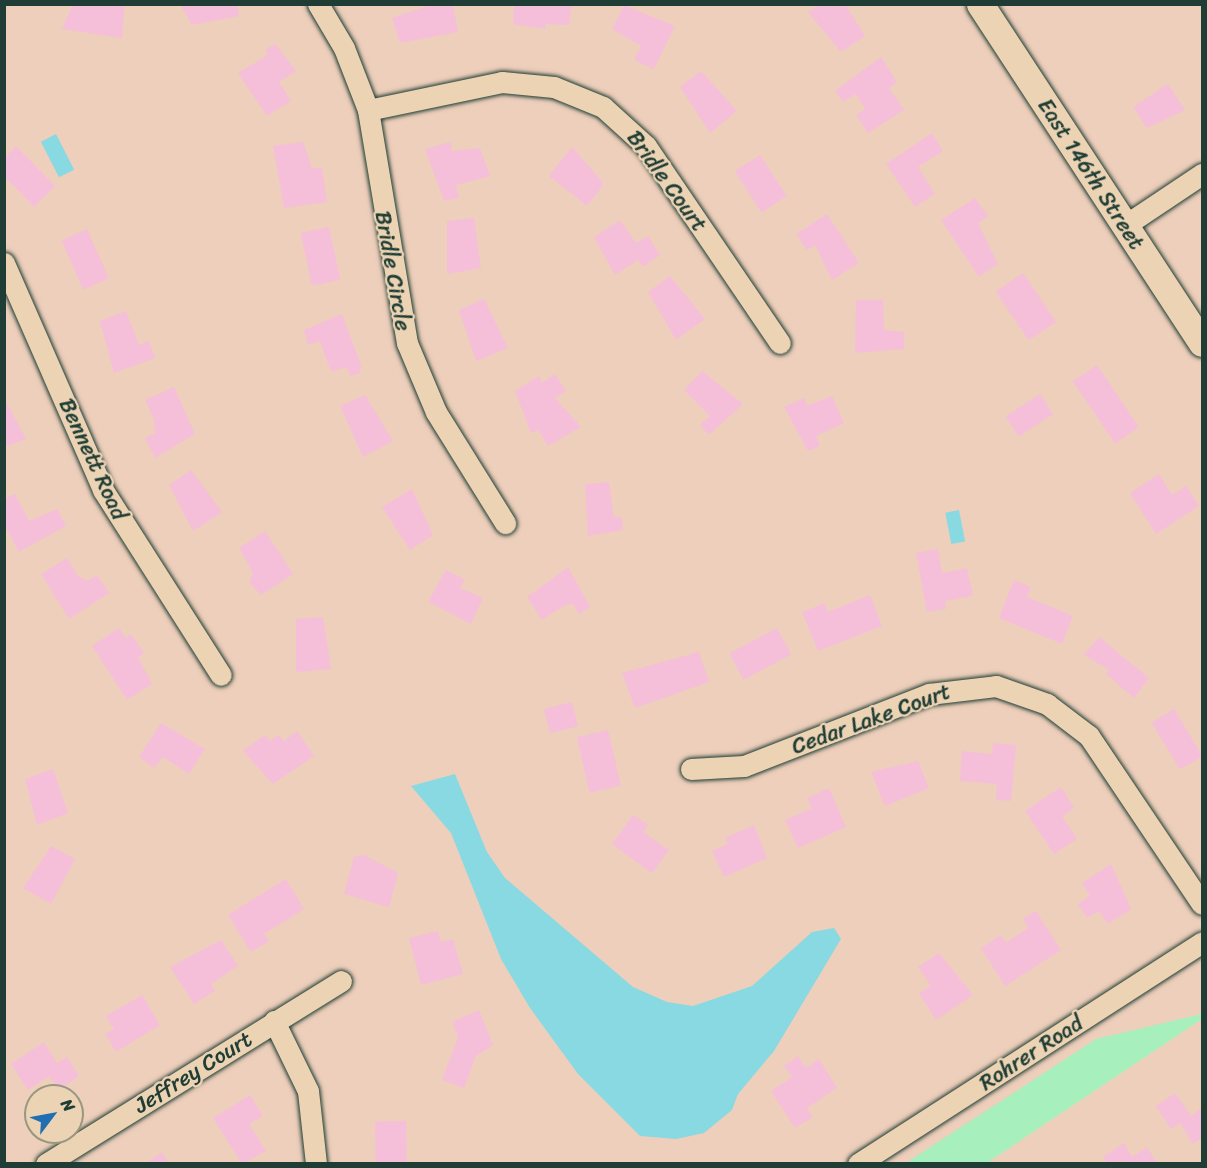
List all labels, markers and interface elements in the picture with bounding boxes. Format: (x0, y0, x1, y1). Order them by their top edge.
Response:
street label: East 146th Street (1032, 93, 1150, 255)
street label: Bridle Court (621, 125, 713, 237)
street label: Bridle Circle (369, 209, 417, 333)
street label: Bennett Road (53, 394, 133, 524)
street label: Cedar Lake Court (788, 678, 954, 760)
street label: Rohrer Road (974, 1010, 1088, 1096)
street label: Jeffrey Court (129, 1025, 257, 1119)
north arrow (24, 1084, 84, 1144)
text: N (53, 1093, 83, 1118)

